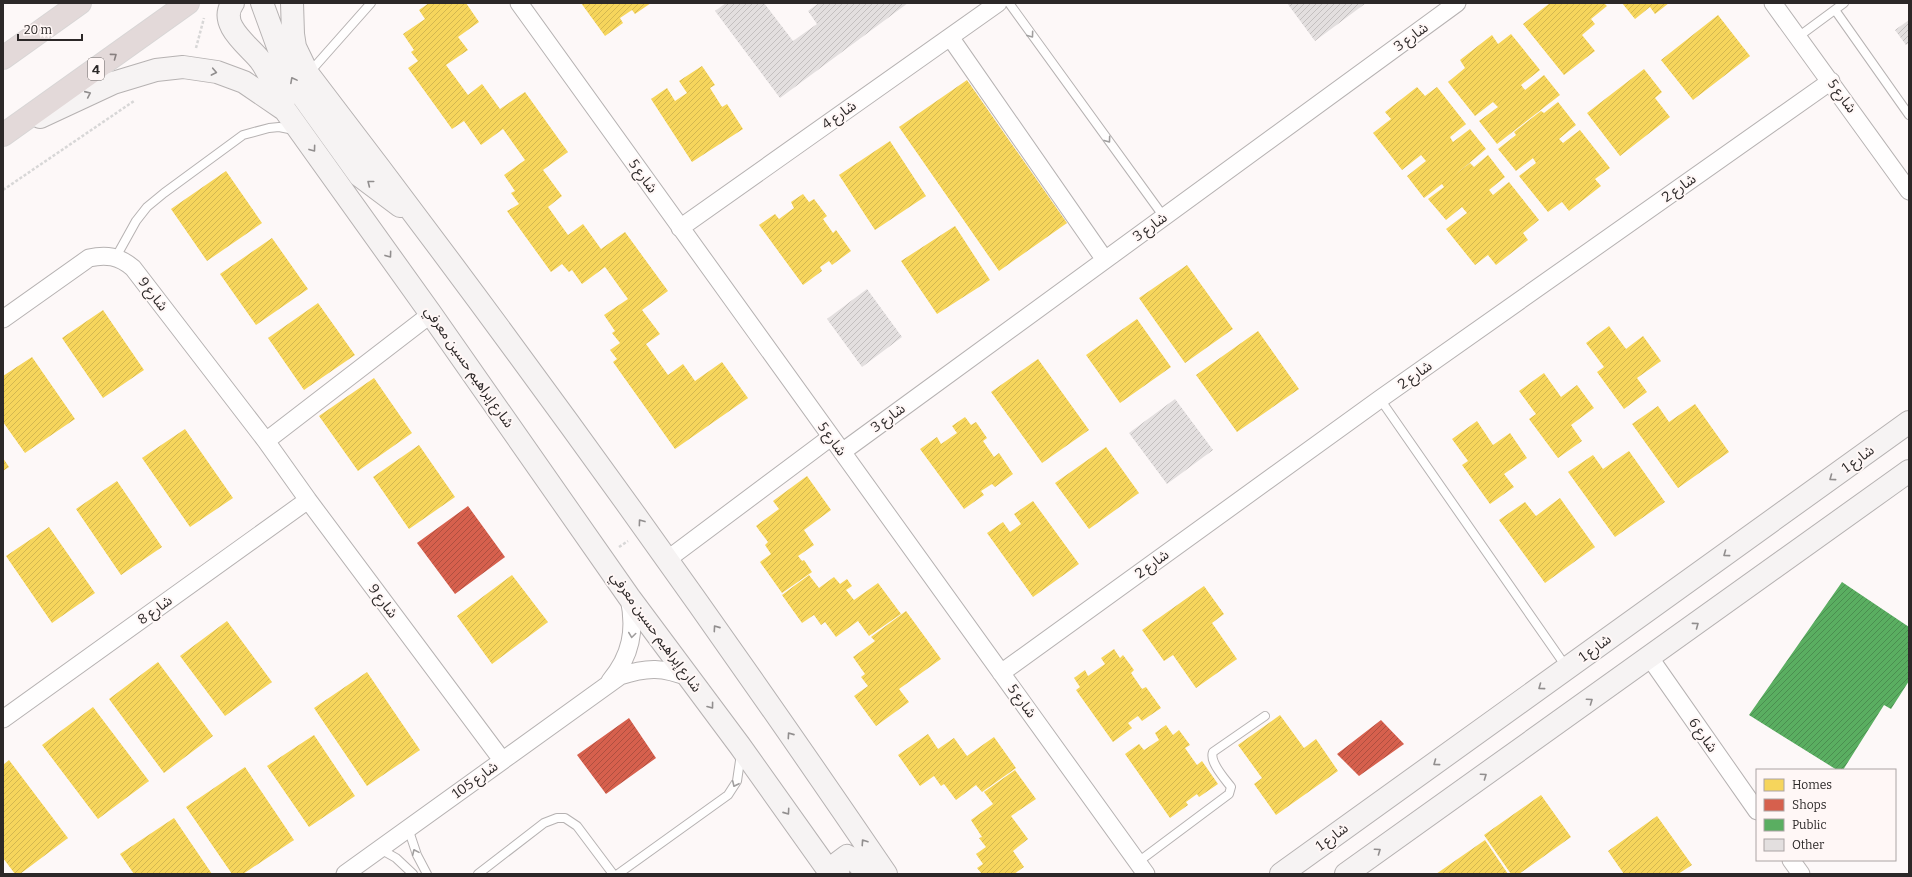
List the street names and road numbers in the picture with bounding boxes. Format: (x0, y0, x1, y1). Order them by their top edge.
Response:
street label: شارع 3 (1391, 19, 1433, 57)
road number: 4 (88, 58, 104, 80)
street label: شارع 5 (1822, 76, 1860, 117)
street label: شارع 4 (818, 97, 861, 135)
street label: شارع 5 (623, 156, 661, 197)
street label: شارع 2 (1659, 170, 1700, 207)
street label: شارع 3 (1130, 209, 1172, 247)
street label: شارع 9 (133, 274, 172, 316)
street label: شارع إبراهيم حسين معرفي (419, 303, 517, 432)
street label: شارع 2 (1395, 357, 1436, 394)
street label: شارع 3 (868, 400, 910, 438)
street label: شارع 5 (812, 419, 850, 460)
street label: شارع 1 (1839, 442, 1879, 478)
street label: شارع 2 (1132, 546, 1173, 584)
street label: شارع إبراهيم حسين معرفي (605, 569, 705, 697)
street label: شارع 9 (363, 581, 401, 623)
street label: شارع 8 (134, 592, 177, 630)
street label: شارع 1 (1576, 631, 1616, 667)
street label: شارع 5 (1002, 681, 1040, 722)
street label: شارع 6 (1683, 714, 1721, 757)
street label: شارع 105 (449, 758, 502, 804)
street label: شارع 1 (1313, 820, 1353, 856)

